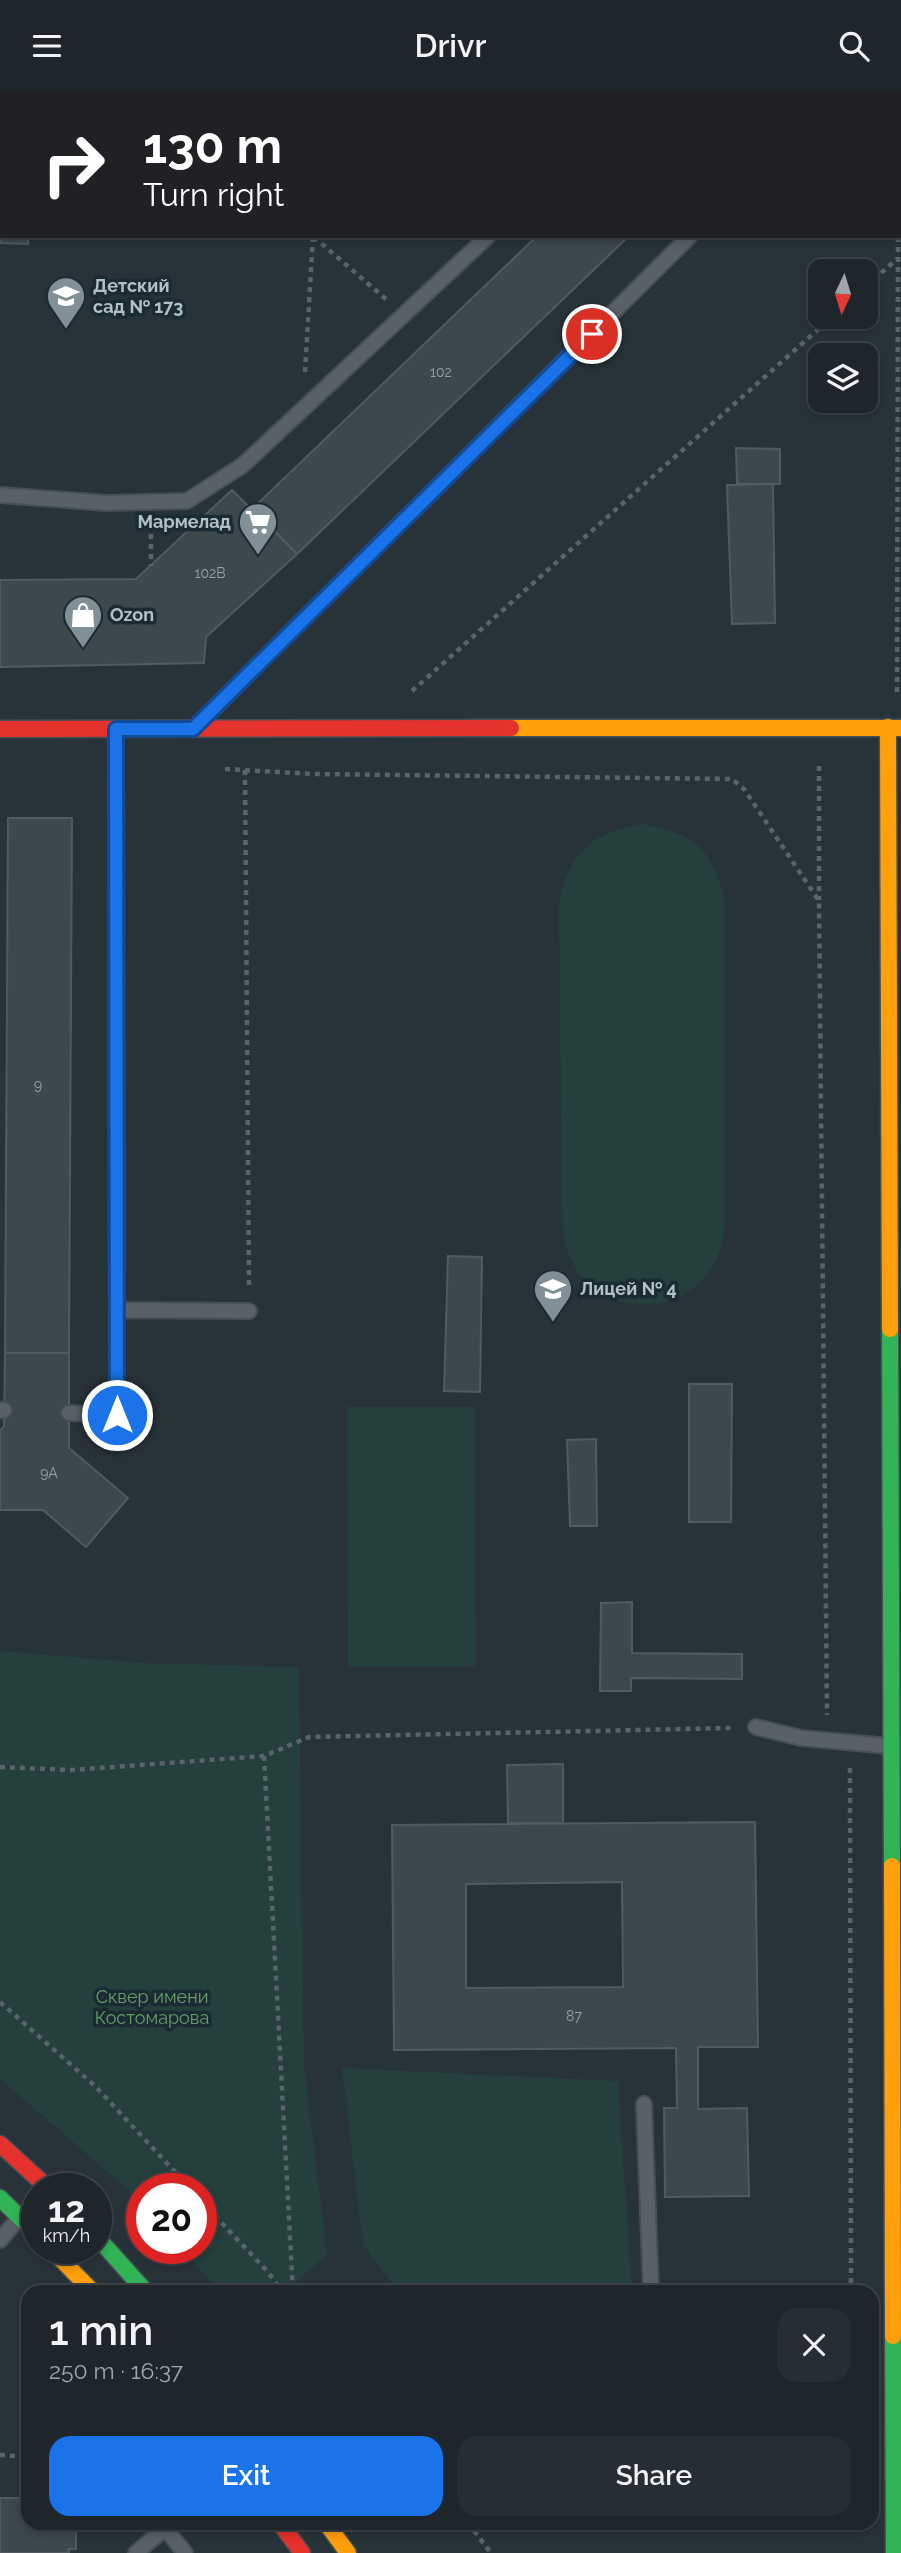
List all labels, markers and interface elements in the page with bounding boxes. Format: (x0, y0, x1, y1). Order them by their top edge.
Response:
icon: menu (28, 27, 66, 65)
text: Drivr (415, 27, 486, 64)
icon: search (835, 27, 873, 65)
text: 130 m (143, 117, 282, 174)
icon: right (28, 119, 119, 210)
text: Turn right (143, 176, 284, 213)
north arrow (808, 259, 878, 329)
map controls (808, 259, 878, 413)
school or university icon: Детский сад № 173 (45, 275, 87, 330)
place label: Детский сад № 173 (93, 275, 183, 317)
pin (562, 304, 622, 364)
icon: arrive (573, 315, 611, 353)
button: layers (808, 343, 878, 413)
house number: 102 (430, 364, 452, 380)
supermarket icon: Мармелад (237, 501, 279, 556)
place label: Мармелад (137, 511, 231, 532)
house number: 102В (194, 565, 226, 581)
shop icon: Ozon (62, 594, 104, 649)
place label: Ozon (110, 604, 154, 625)
house number: 9 (34, 1077, 42, 1093)
school or university icon: Лицей № 4 (532, 1268, 574, 1323)
place label: Лицей № 4 (580, 1278, 677, 1299)
position arrow (80, 1378, 154, 1452)
house number: 9А (40, 1465, 58, 1481)
park label: Сквер имени Костомарова (95, 1986, 209, 2028)
house number: 87 (566, 2008, 582, 2024)
speed limit sign: 20 (126, 2173, 217, 2264)
text: 12 (48, 2189, 85, 2230)
text: km/h (43, 2225, 90, 2246)
text: 1 min (49, 2306, 153, 2355)
button: close (777, 2308, 851, 2382)
text: 250 m · 16:37 (49, 2357, 183, 2384)
button: Exit (49, 2436, 443, 2516)
button: Share (457, 2436, 851, 2516)

